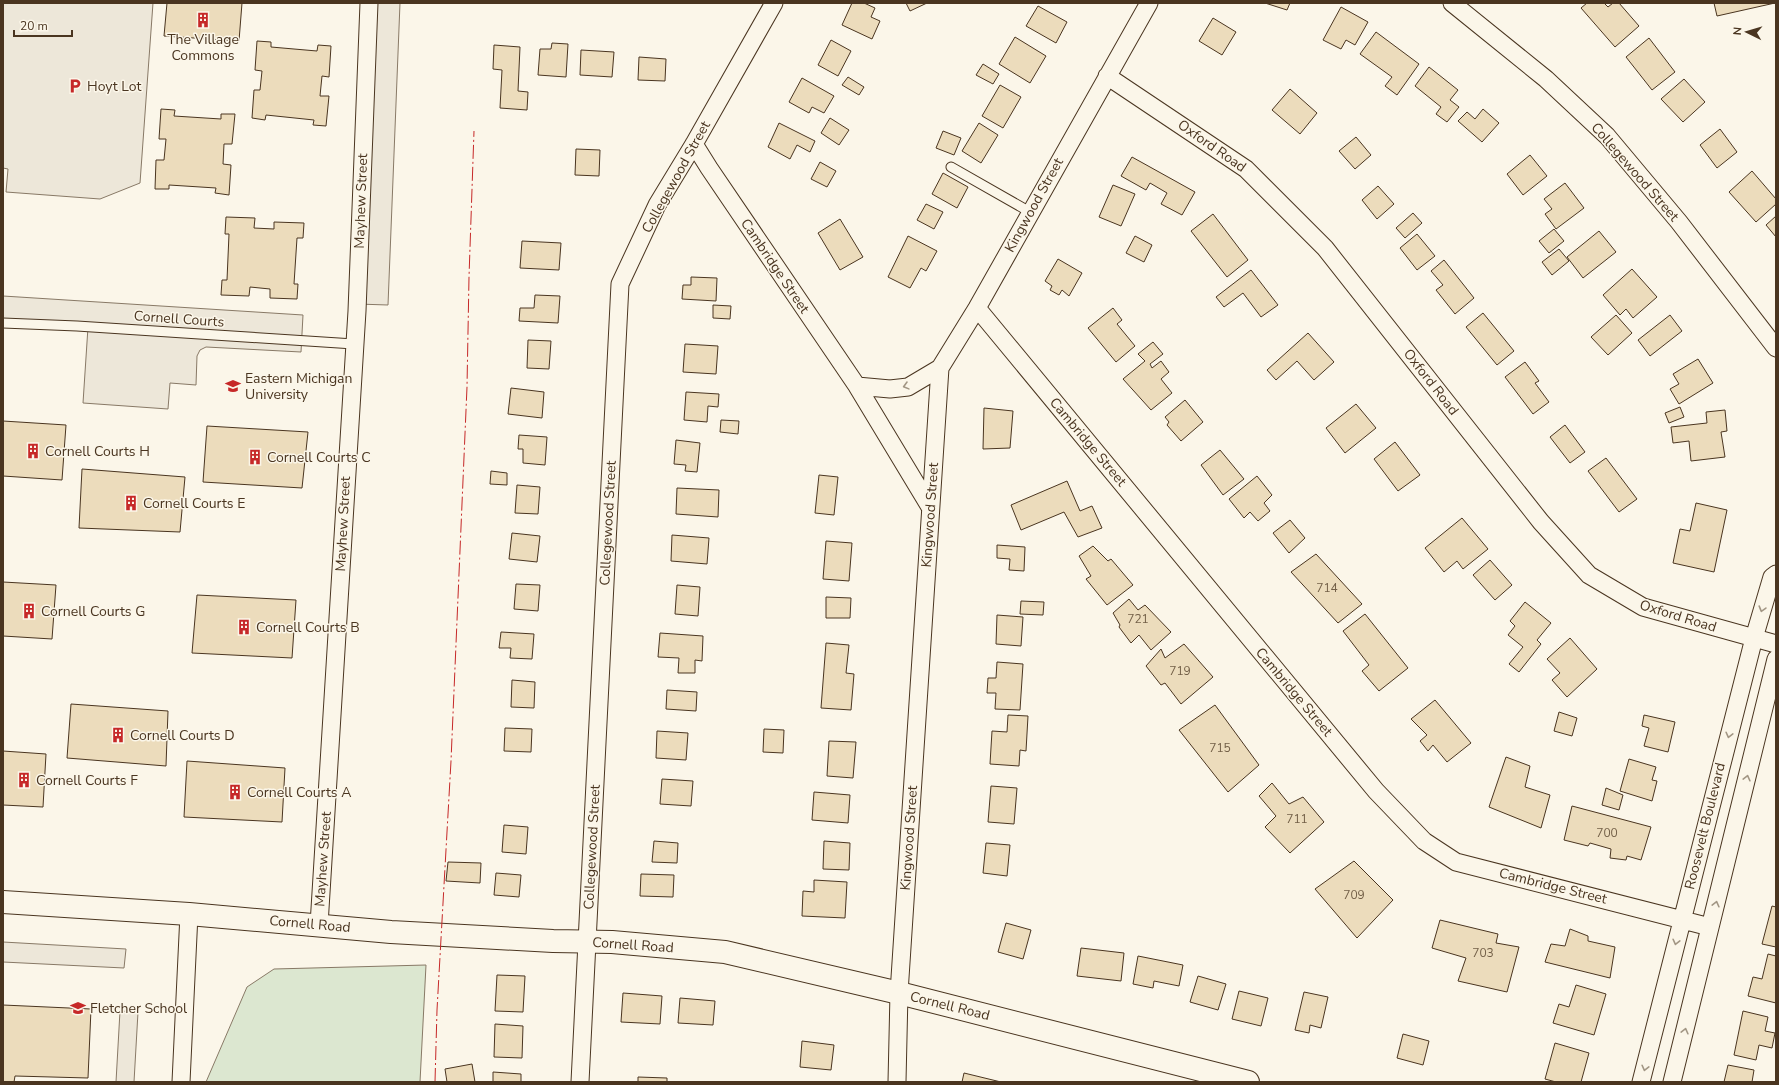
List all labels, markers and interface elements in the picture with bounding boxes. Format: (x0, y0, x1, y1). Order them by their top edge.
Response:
building icon: The Village Commons (194, 11, 212, 29)
scale bar (14, 12, 72, 38)
north arrow (1727, 12, 1767, 52)
text: 20 m (20, 18, 48, 34)
text: N (1730, 26, 1745, 36)
place label: The Village Commons (167, 30, 239, 65)
parking icon: Hoyt Lot (66, 77, 84, 95)
place label: Hoyt Lot (87, 77, 141, 96)
street label: Oxford Road (1174, 115, 1250, 177)
street label: Collegewood Street (637, 118, 715, 236)
street label: Collegewood Street (1587, 119, 1683, 226)
street label: Mayhew Street (350, 153, 372, 249)
street label: Kingwood Street (1000, 154, 1068, 256)
street label: Cambridge Street (736, 215, 814, 317)
street label: Cornell Courts (133, 306, 225, 332)
street label: Oxford Road (1399, 345, 1463, 419)
place label: Eastern Michigan University (245, 369, 352, 404)
school or university icon: Eastern Michigan University (224, 377, 242, 395)
one-way arrow (903, 382, 910, 390)
street label: Cambridge Street (1045, 394, 1131, 491)
building icon: Cornell Courts H (24, 442, 42, 460)
place label: Cornell Courts H (45, 442, 150, 461)
building icon: Cornell Courts C (246, 448, 264, 466)
place label: Cornell Courts C (267, 448, 371, 467)
street label: Collegewood Street (595, 460, 621, 586)
street label: Kingwood Street (917, 462, 943, 568)
street label: Mayhew Street (331, 476, 355, 572)
building icon: Cornell Courts E (122, 494, 140, 512)
place label: Cornell Courts E (143, 494, 245, 513)
house number: 714 (1316, 580, 1338, 596)
street label: Oxford Road (1637, 595, 1719, 637)
building icon: Cornell Courts G (20, 602, 38, 620)
place label: Cornell Courts G (41, 602, 145, 621)
one-way arrow (1758, 605, 1767, 612)
house number: 721 (1127, 611, 1149, 627)
building icon: Cornell Courts B (235, 618, 253, 636)
place label: Cornell Courts B (256, 618, 360, 637)
street label: Cambridge Street (1251, 644, 1337, 741)
house number: 719 (1169, 663, 1191, 679)
building icon: Cornell Courts D (109, 726, 127, 744)
place label: Cornell Courts D (130, 726, 235, 745)
one-way arrow (1725, 731, 1734, 738)
house number: 715 (1209, 740, 1231, 756)
street label: Roosevelt Boulevard (1680, 761, 1730, 891)
building icon: Cornell Courts F (15, 771, 33, 789)
place label: Cornell Courts F (36, 771, 138, 790)
one-way arrow (1742, 775, 1750, 781)
building icon: Cornell Courts A (226, 783, 244, 801)
place label: Cornell Courts A (247, 783, 351, 802)
street label: Collegewood Street (579, 784, 605, 910)
street label: Kingwood Street (896, 785, 922, 891)
street label: Mayhew Street (310, 811, 336, 907)
house number: 711 (1286, 811, 1308, 827)
house number: 700 (1596, 825, 1618, 841)
street label: Cambridge Street (1497, 863, 1609, 909)
house number: 709 (1343, 887, 1365, 903)
one-way arrow (1711, 901, 1719, 907)
street label: Cornell Road (269, 911, 351, 937)
street label: Cornell Road (592, 933, 674, 957)
one-way arrow (1672, 938, 1681, 945)
house number: 703 (1472, 945, 1494, 961)
street label: Cornell Road (908, 987, 992, 1025)
school or university icon: Fletcher School (69, 999, 87, 1017)
place label: Fletcher School (90, 999, 188, 1018)
one-way arrow (1680, 1027, 1689, 1034)
one-way arrow (1641, 1065, 1649, 1072)

